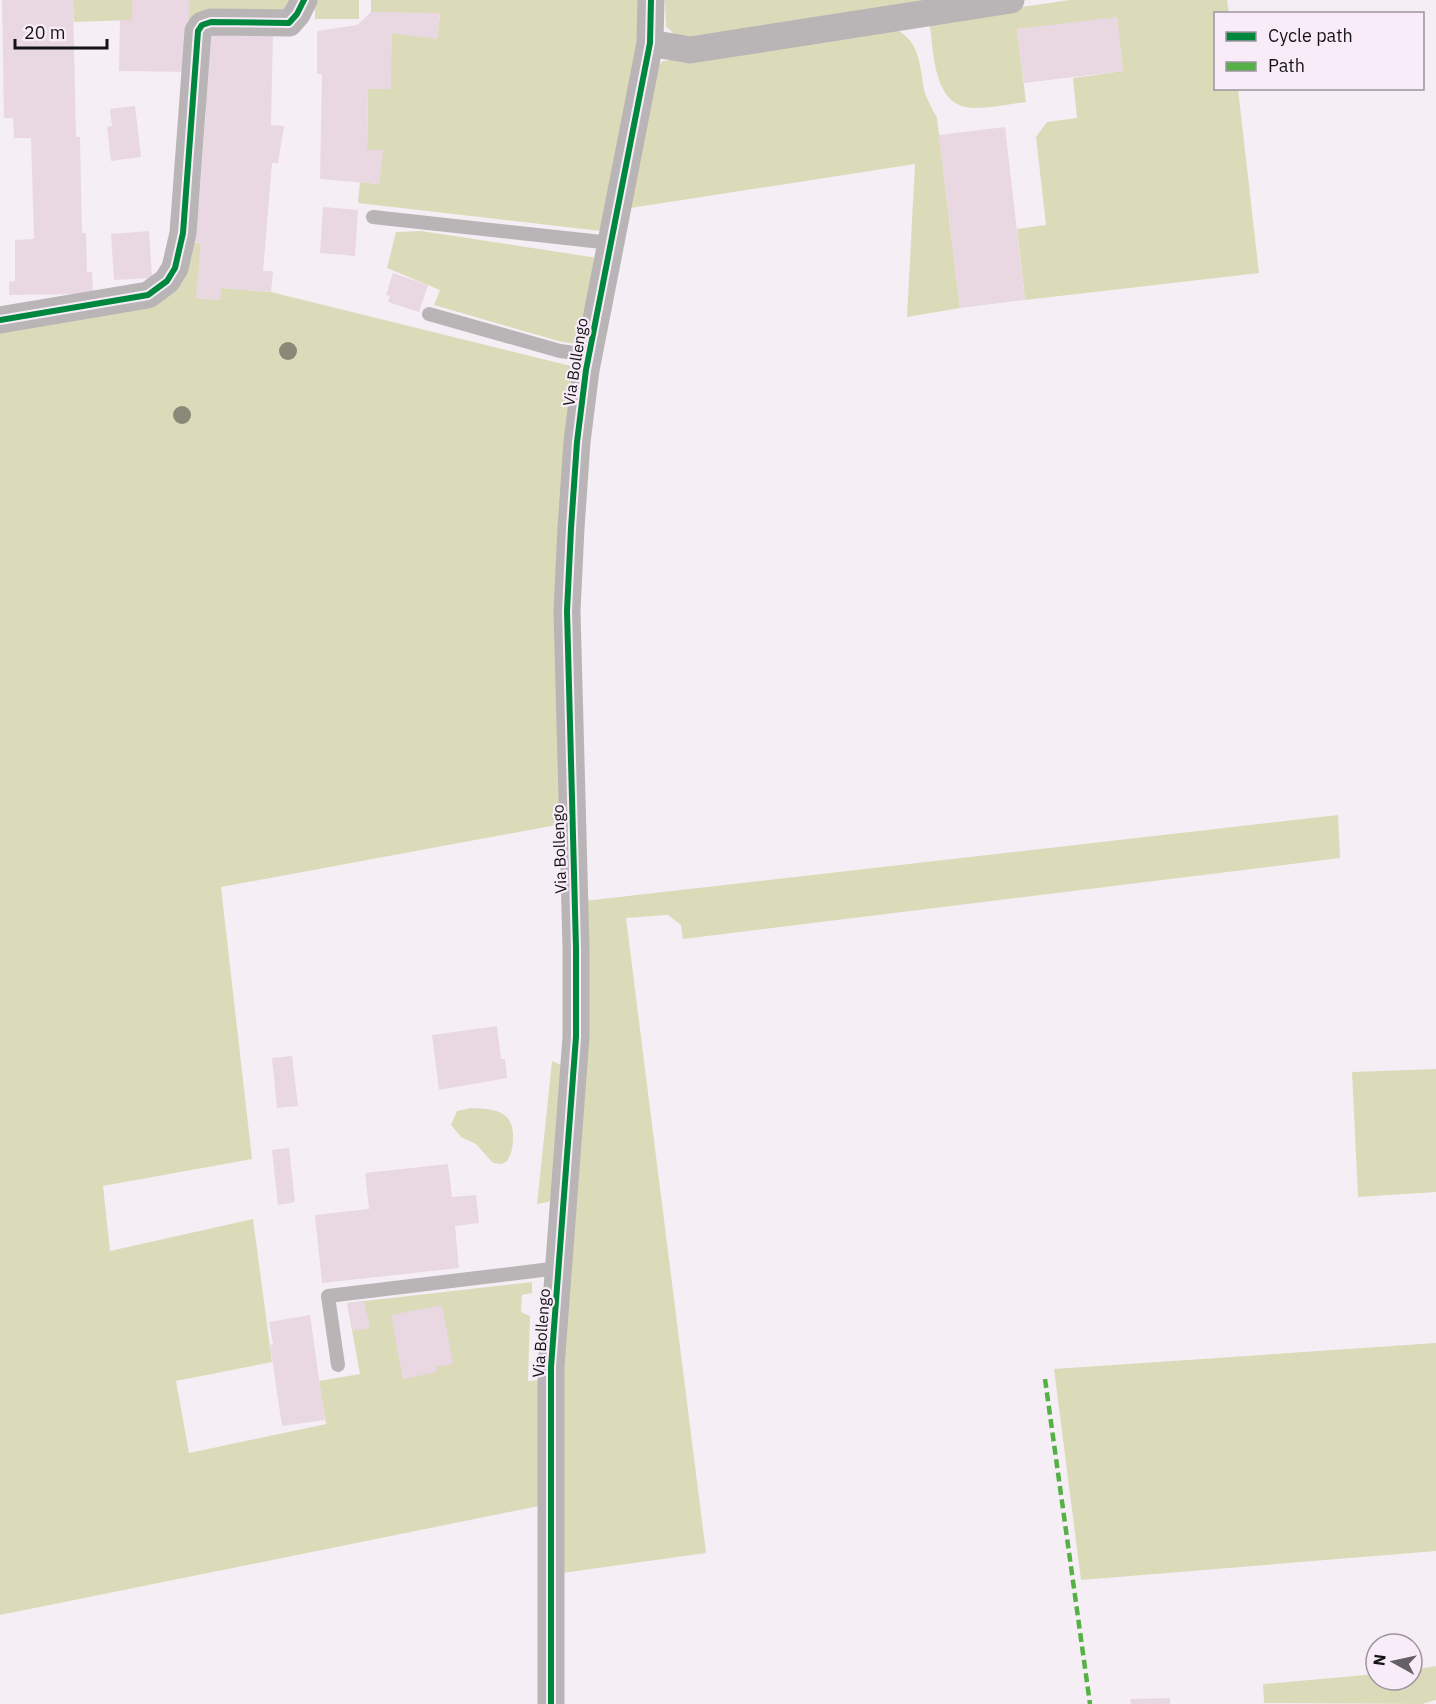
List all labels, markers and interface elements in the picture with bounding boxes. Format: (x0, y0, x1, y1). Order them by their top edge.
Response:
scale bar (15, 12, 106, 50)
legend (1214, 12, 1424, 90)
text: 20 m (24, 21, 66, 44)
text: Cycle path (1268, 24, 1353, 47)
text: Path (1268, 54, 1305, 77)
street label: Via Bollengo (558, 316, 592, 408)
street label: Via Bollengo (547, 804, 571, 894)
street label: Via Bollengo (528, 1288, 554, 1378)
north arrow (1364, 1632, 1424, 1692)
text: N (1368, 1653, 1390, 1667)

